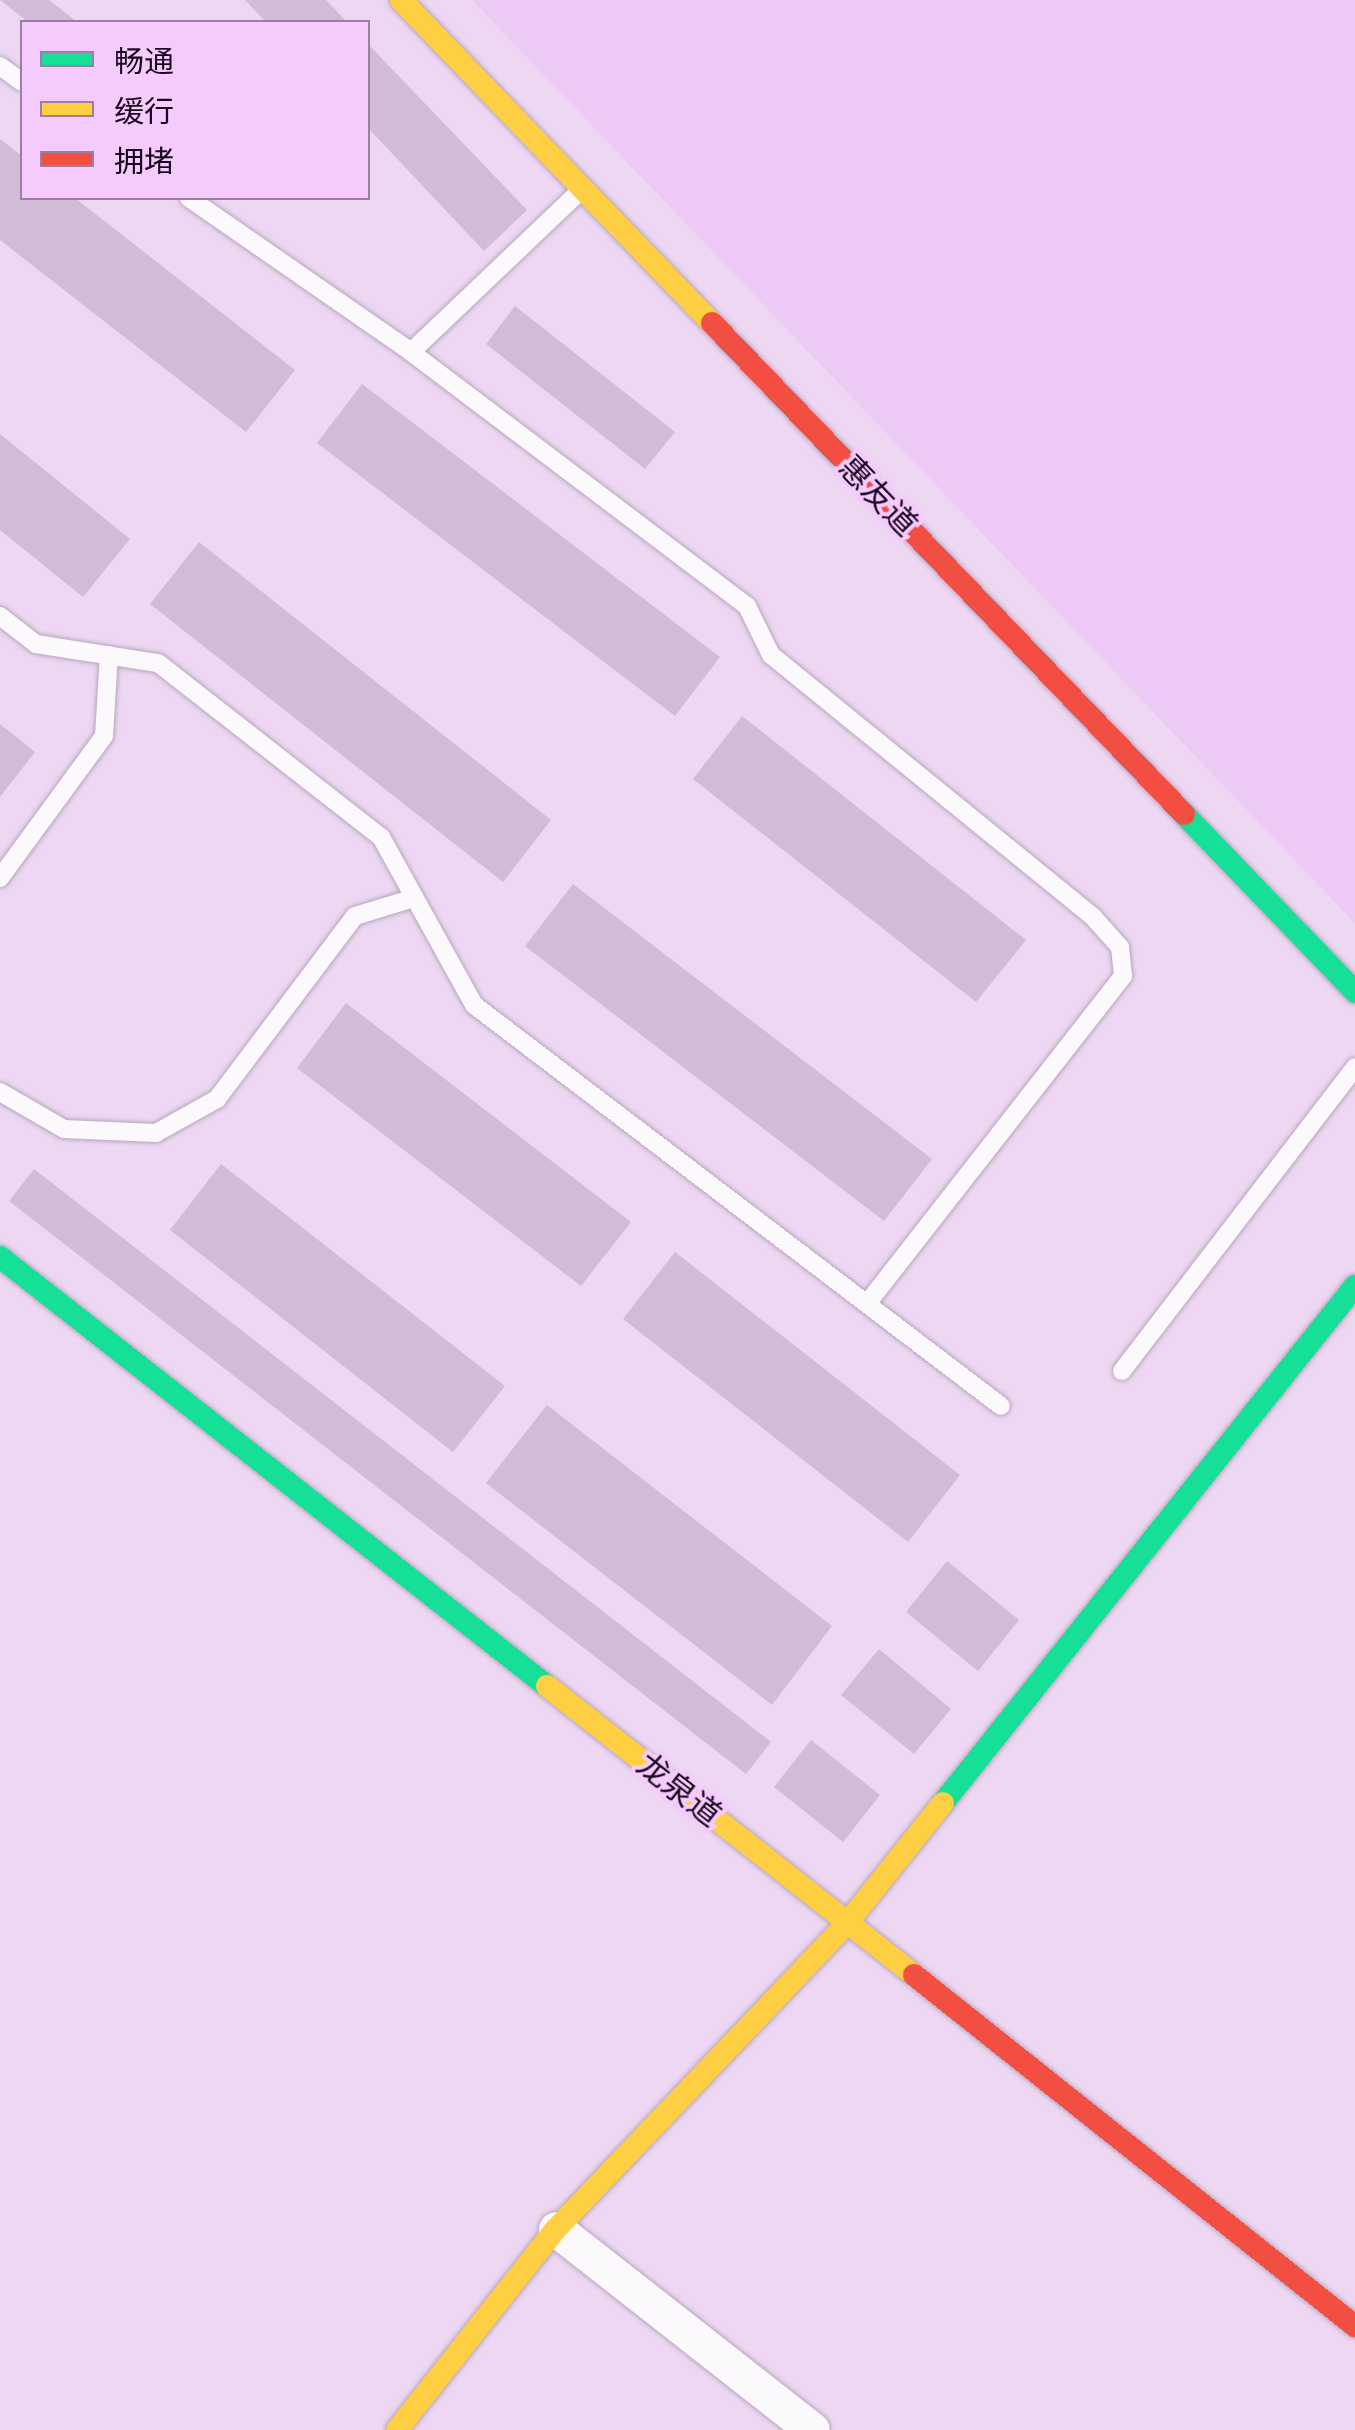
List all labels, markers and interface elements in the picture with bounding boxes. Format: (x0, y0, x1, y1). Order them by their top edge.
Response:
legend (20, 20, 370, 200)
text: 畅通 (114, 44, 174, 79)
text: 缓行 (114, 94, 174, 129)
text: 拥堵 (114, 144, 174, 179)
street label: 惠友道 (831, 448, 925, 544)
street label: 龙泉道 (629, 1745, 729, 1835)

